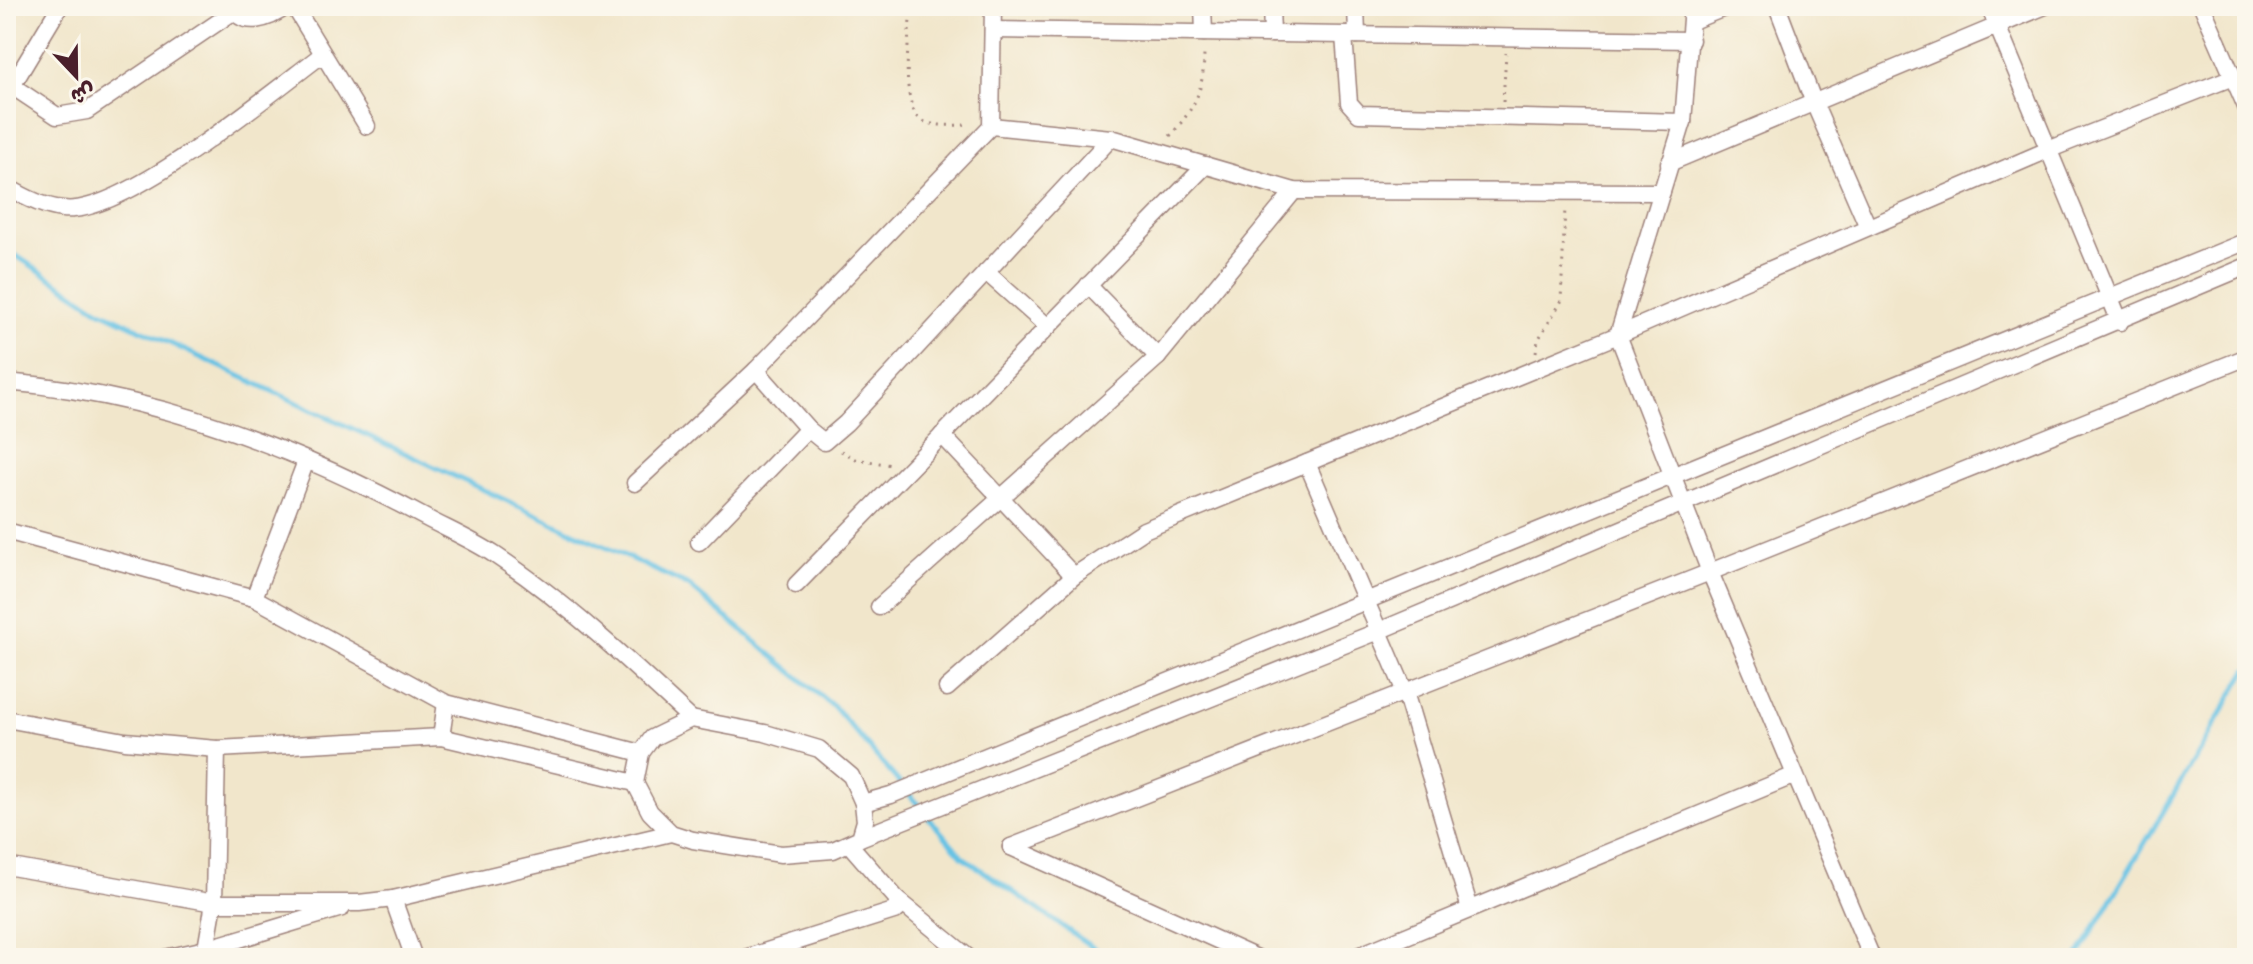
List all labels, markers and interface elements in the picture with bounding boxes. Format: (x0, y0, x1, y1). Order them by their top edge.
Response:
north arrow (36, 36, 116, 116)
text: ش (67, 77, 99, 110)

